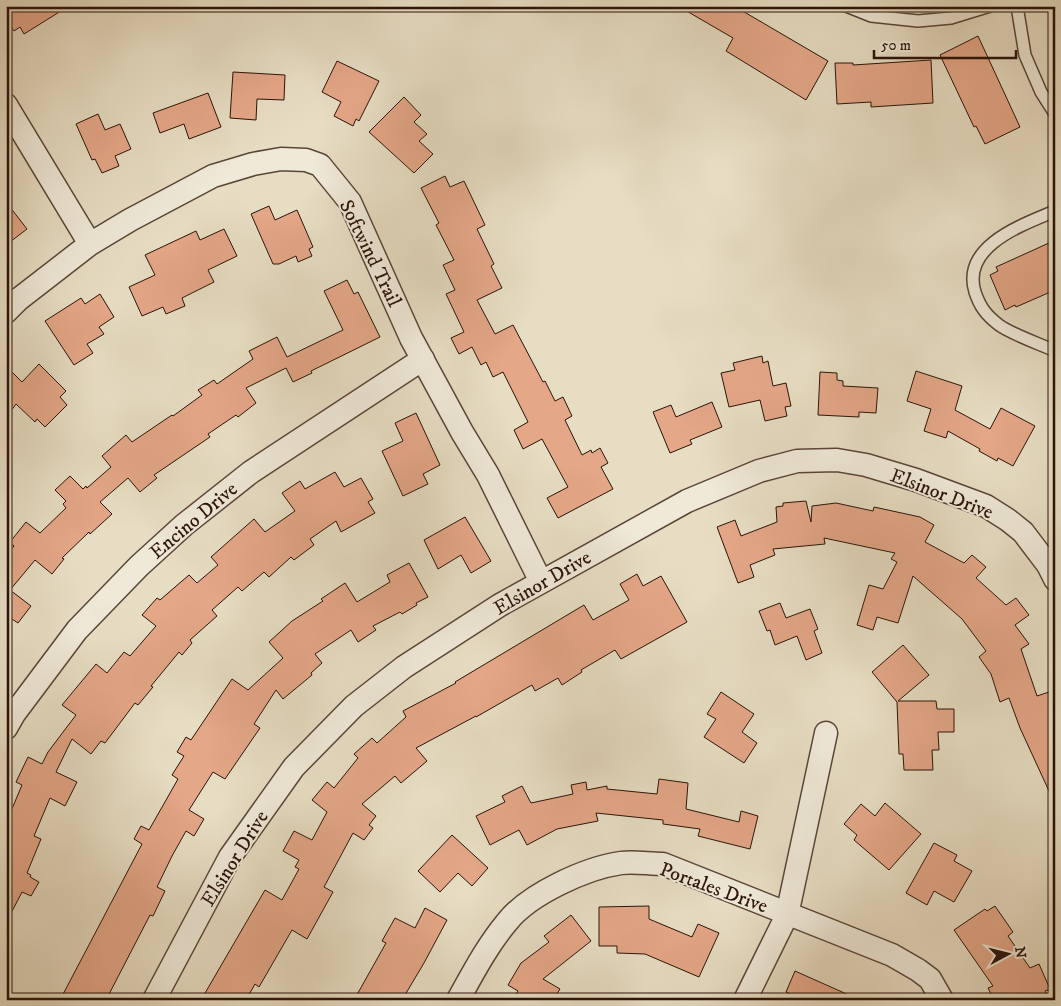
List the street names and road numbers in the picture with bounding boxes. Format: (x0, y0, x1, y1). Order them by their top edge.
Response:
street label: Softwind Trail (333, 196, 406, 311)
street label: Elsinor Drive (886, 463, 997, 525)
street label: Encino Drive (145, 477, 243, 565)
street label: Elsinor Drive (490, 545, 596, 621)
street label: Elsinor Drive (196, 806, 275, 911)
street label: Portales Drive (656, 857, 771, 919)

